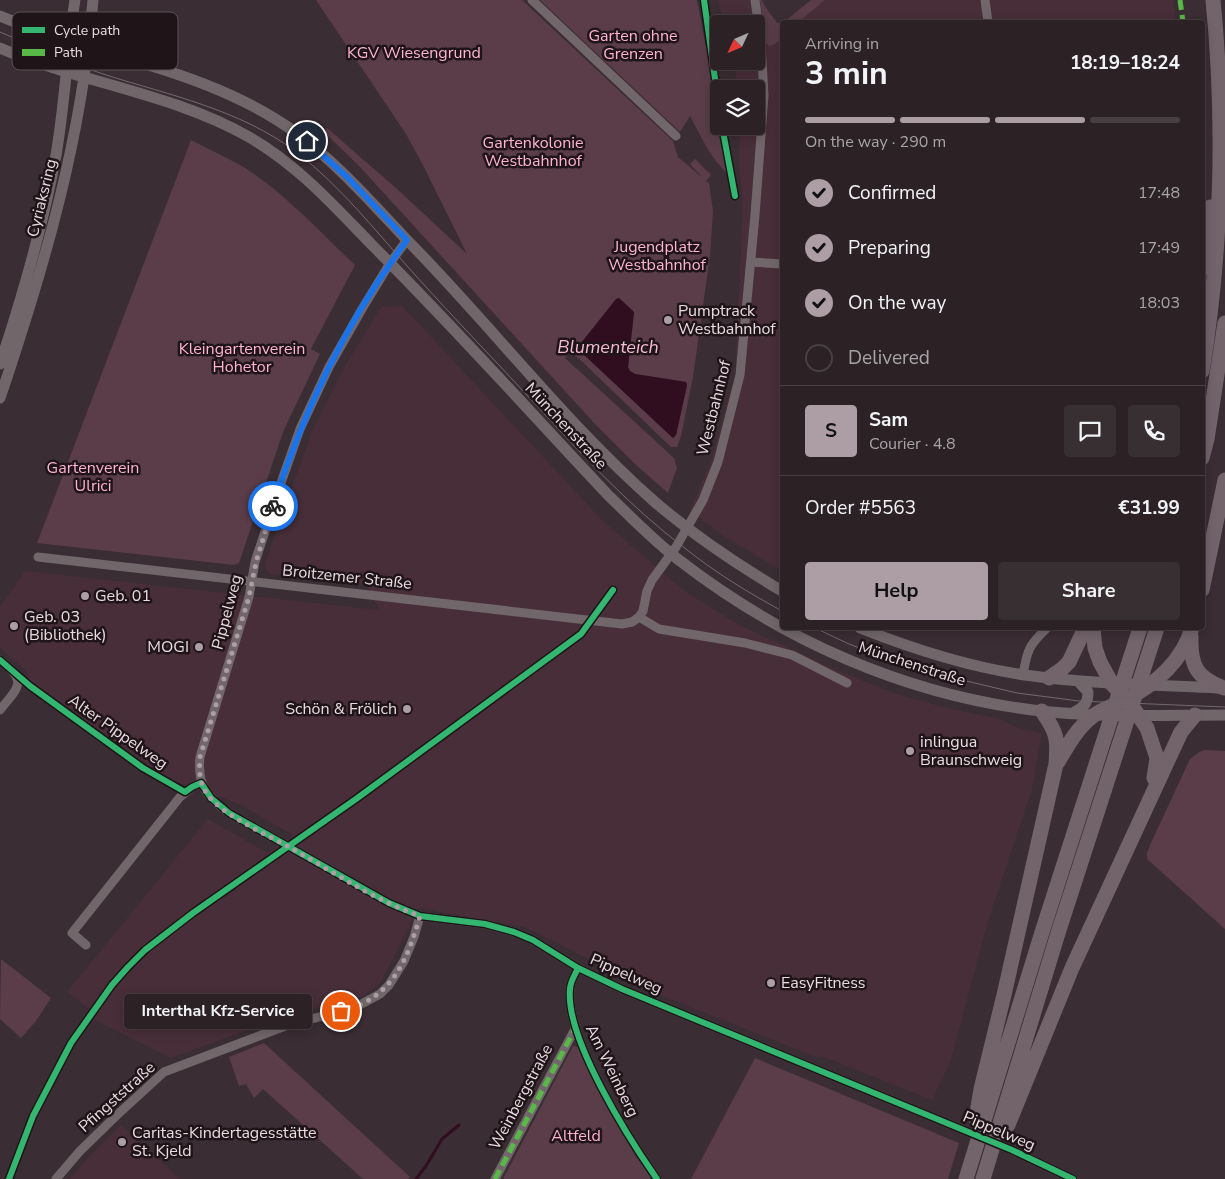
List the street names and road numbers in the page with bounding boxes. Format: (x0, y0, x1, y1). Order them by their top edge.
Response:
street label: Cyriaksring (22, 157, 62, 239)
street label: Westbahnhof (692, 357, 737, 458)
street label: Münchenstraße (520, 378, 612, 474)
street label: Broitzemer Straße (281, 559, 413, 595)
street label: Pippelweg (206, 572, 248, 652)
street label: Münchenstraße (856, 636, 968, 692)
street label: Alter Pippelweg (64, 689, 172, 775)
street label: Pippelweg (586, 948, 666, 1000)
street label: Am Weinberg (580, 1021, 644, 1121)
street label: Weinbergstraße (484, 1040, 558, 1154)
street label: Pfingststraße (74, 1057, 160, 1137)
street label: Pippelweg (959, 1106, 1039, 1156)

